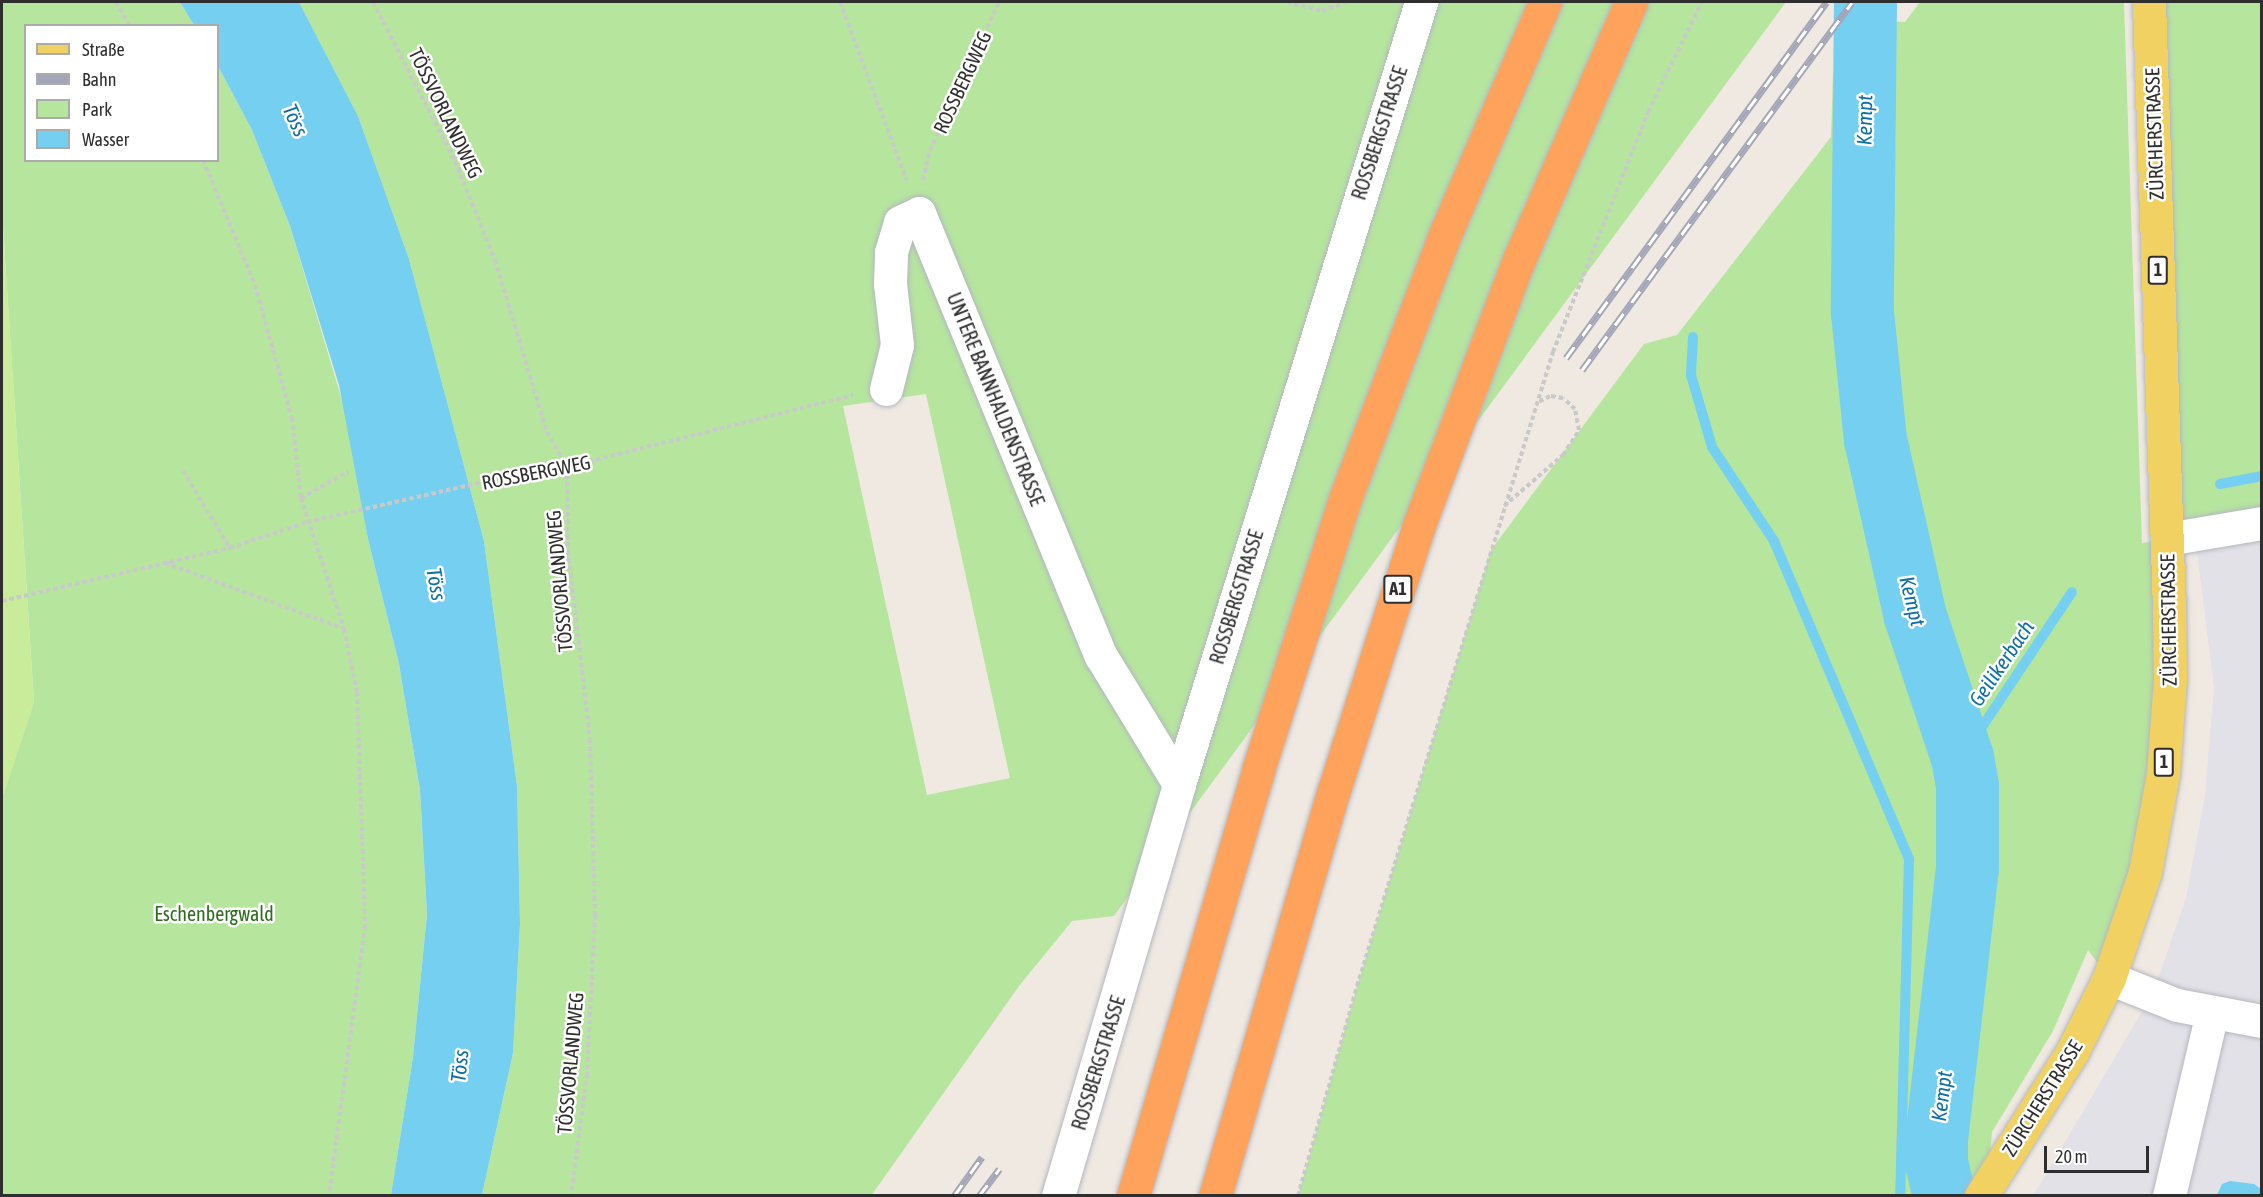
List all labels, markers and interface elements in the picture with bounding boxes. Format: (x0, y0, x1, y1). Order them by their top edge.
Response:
legend (24, 24, 219, 162)
street label: ROSSBERGWEG (928, 27, 996, 137)
text: Straße (82, 39, 125, 60)
street label: TÖSSVORLANDWEG (404, 44, 488, 182)
street label: ROSSBERGSTRASSE (1346, 63, 1412, 203)
street label: ZÜRCHERSTRASSE (2140, 68, 2168, 200)
text: Bahn (82, 69, 116, 90)
water label: Kempt (1851, 95, 1877, 145)
text: Park (82, 99, 112, 120)
water label: Töss (278, 100, 314, 140)
text: Wasser (82, 129, 129, 150)
road number: 1 (2148, 255, 2168, 285)
street label: UNTERE BANNHALDENSTRASSE (942, 289, 1050, 509)
street label: ROSSBERGWEG (480, 450, 592, 494)
street label: TÖSSVORLANDWEG (541, 509, 577, 653)
street label: ROSSBERGSTRASSE (1204, 527, 1268, 667)
street label: ZÜRCHERSTRASSE (2155, 554, 2181, 686)
water label: Töss (422, 566, 452, 602)
water label: Kempt (1895, 573, 1931, 629)
road number: A1 (1383, 574, 1413, 604)
water label: Geilikerbach (1963, 615, 2039, 711)
road number: 1 (2154, 747, 2174, 777)
park label: Eschenbergwald (154, 901, 274, 925)
street label: TÖSSVORLANDWEG (552, 991, 588, 1135)
street label: ROSSBERGSTRASSE (1066, 993, 1130, 1133)
street label: ZÜRCHERSTRASSE (1997, 1036, 2087, 1160)
water label: Töss (445, 1048, 473, 1084)
water label: Kempt (1925, 1069, 1957, 1123)
scale bar (2047, 1134, 2152, 1172)
text: 20 m (2055, 1146, 2087, 1167)

